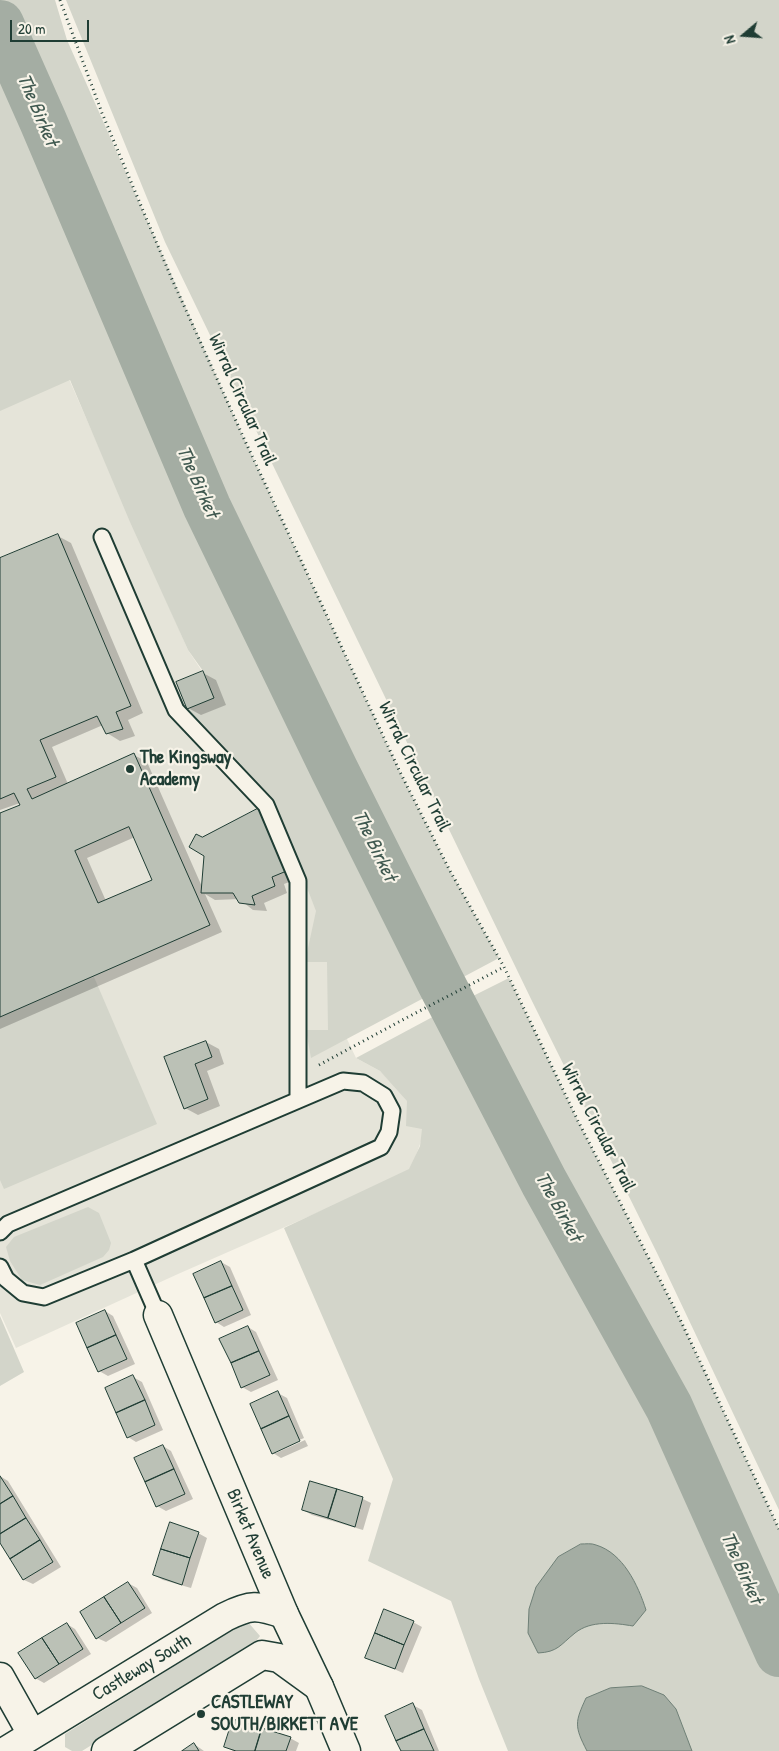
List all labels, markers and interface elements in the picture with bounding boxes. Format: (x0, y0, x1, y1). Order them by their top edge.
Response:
scale bar (12, 10, 91, 42)
north arrow (719, 10, 769, 60)
text: 20 m (18, 18, 45, 39)
text: N (719, 33, 739, 46)
water label: The Birket (11, 70, 63, 150)
street label: Wirral Circular Trail (203, 331, 281, 469)
water label: The Birket (171, 443, 223, 521)
street label: Wirral Circular Trail (373, 698, 455, 836)
place label: The Kingsway Academy (140, 747, 232, 791)
marker: The Kingsway Academy (124, 763, 136, 775)
water label: The Birket (347, 807, 401, 885)
street label: Wirral Circular Trail (556, 1060, 640, 1196)
water label: The Birket (529, 1168, 587, 1246)
street label: Birket Avenue (221, 1485, 279, 1583)
water label: The Birket (715, 1529, 767, 1607)
street label: Castleway South (88, 1630, 196, 1706)
place label: CASTLEWAY SOUTH/BIRKETT AVE (211, 1692, 358, 1736)
marker: CASTLEWAY SOUTH/BIRKETT AVE (195, 1708, 207, 1720)

